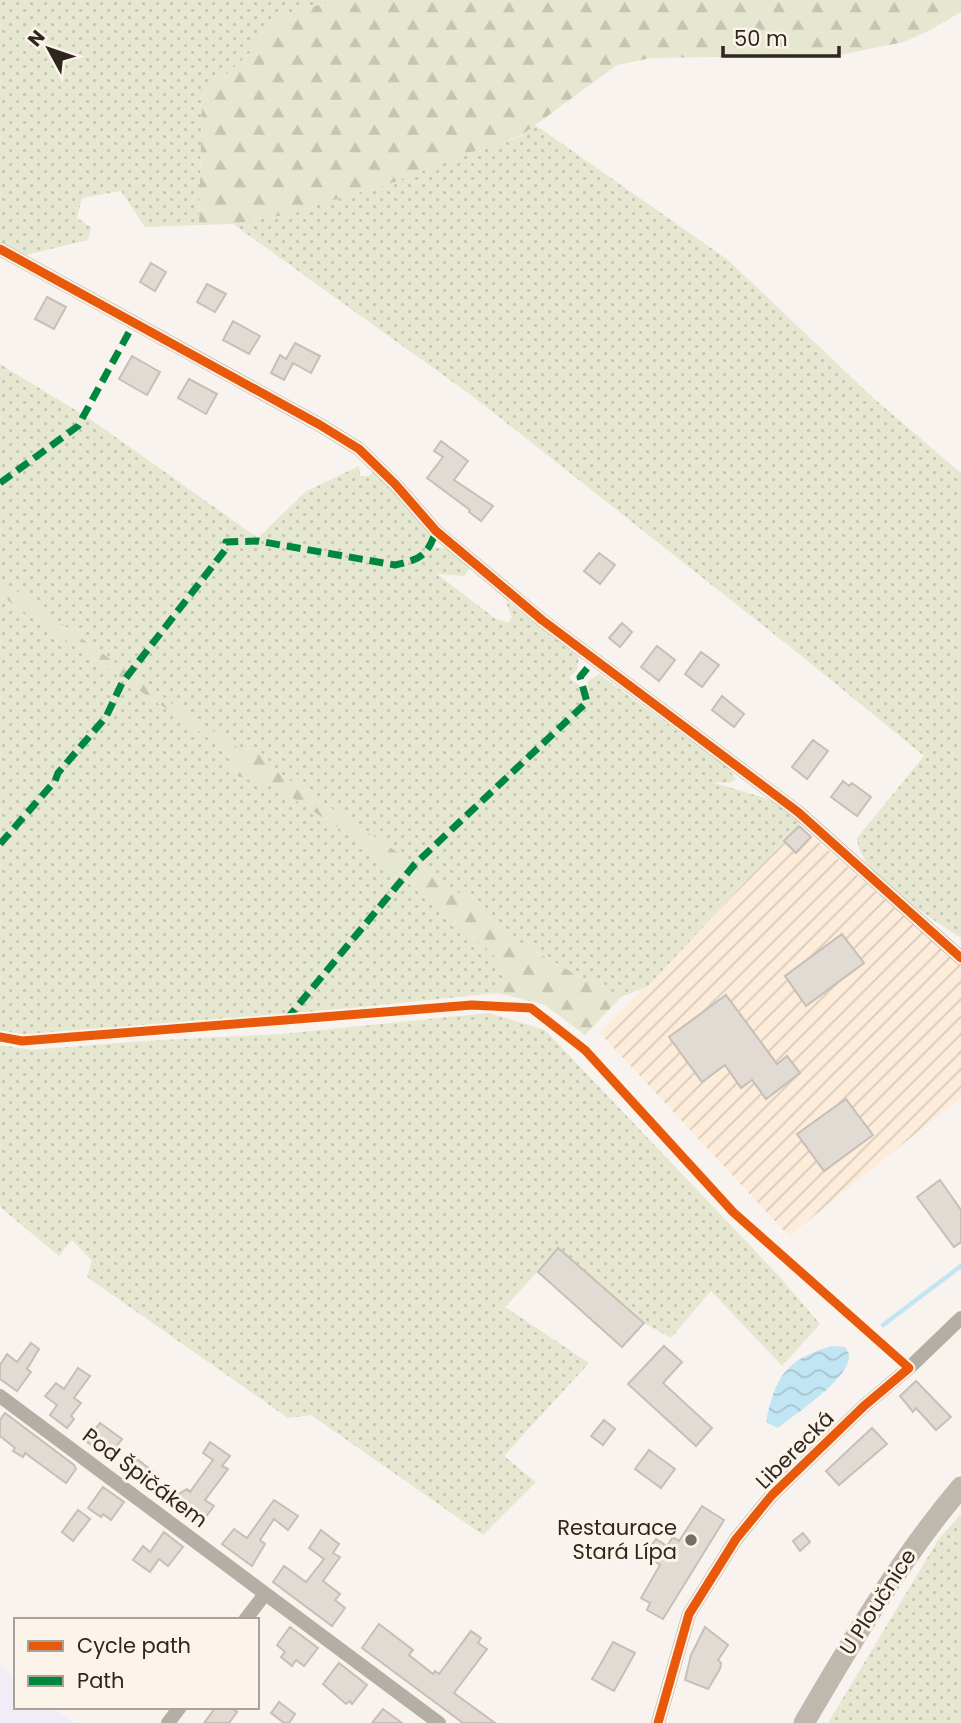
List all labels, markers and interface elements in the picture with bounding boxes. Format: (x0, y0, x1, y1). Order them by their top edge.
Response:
north arrow (14, 14, 84, 84)
scale bar (723, 14, 838, 58)
text: N (21, 24, 51, 53)
text: 50 m (734, 24, 788, 53)
street label: Liberecká (749, 1404, 840, 1495)
street label: Pod Špičákem (77, 1421, 214, 1534)
place label: Restaurace Stará Lípa (557, 1513, 677, 1566)
marker: Restaurace Stará Lípa (683, 1532, 699, 1548)
street label: U Ploučnice (832, 1543, 923, 1660)
legend (14, 1618, 259, 1709)
text: Cycle path (77, 1631, 191, 1660)
text: Path (77, 1666, 124, 1695)

